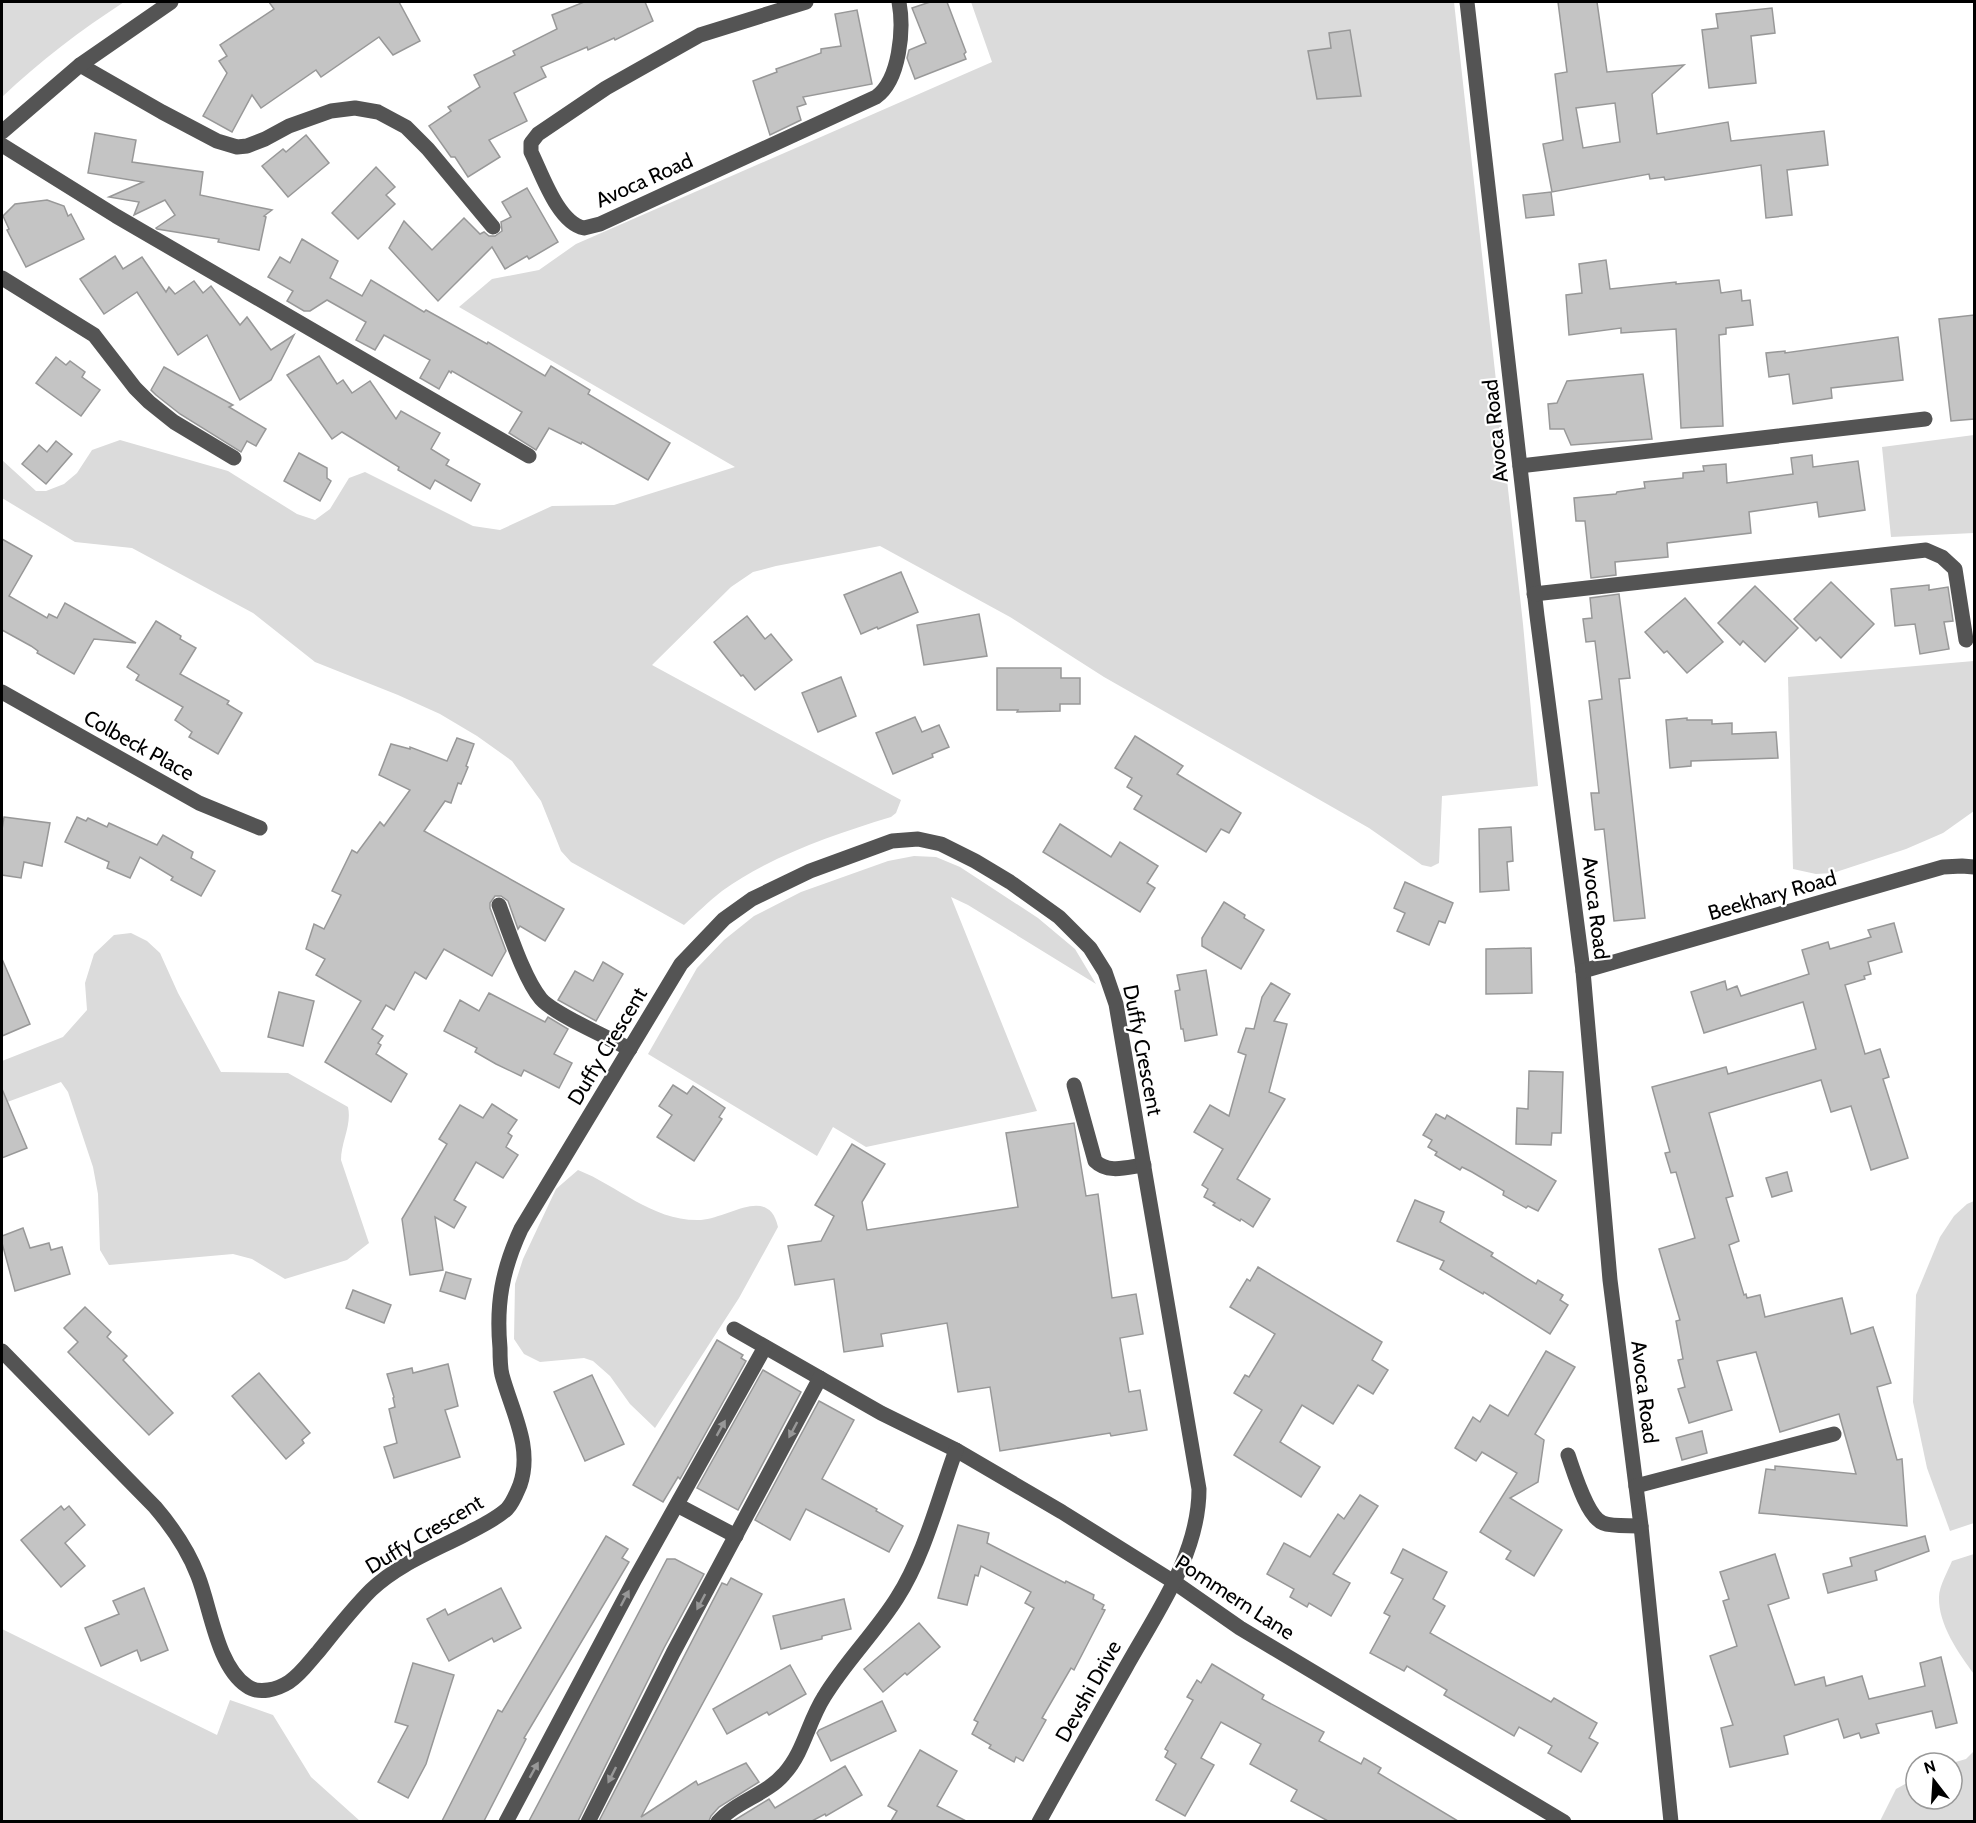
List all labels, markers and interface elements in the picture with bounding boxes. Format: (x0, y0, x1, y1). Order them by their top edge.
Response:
street label: Avoca Road (592, 147, 696, 213)
street label: Avoca Road (1477, 378, 1513, 484)
street label: Colbeck Place (79, 704, 199, 786)
street label: Avoca Road (1577, 855, 1615, 961)
street label: Beekhary Road (1705, 865, 1839, 925)
street label: Duffy Crescent (1118, 982, 1168, 1118)
street label: Duffy Crescent (562, 983, 652, 1109)
street label: Avoca Road (1626, 1339, 1664, 1445)
one-way arrow (716, 1419, 726, 1436)
one-way arrow (788, 1421, 798, 1438)
street label: Duffy Crescent (361, 1489, 487, 1579)
street label: Pommern Lane (1171, 1549, 1299, 1645)
one-way arrow (620, 1589, 630, 1606)
one-way arrow (696, 1593, 706, 1610)
street label: Devshi Drive (1050, 1636, 1126, 1746)
north arrow (1904, 1751, 1964, 1811)
text: N (1922, 1756, 1938, 1778)
one-way arrow (529, 1761, 539, 1778)
one-way arrow (607, 1766, 617, 1784)

